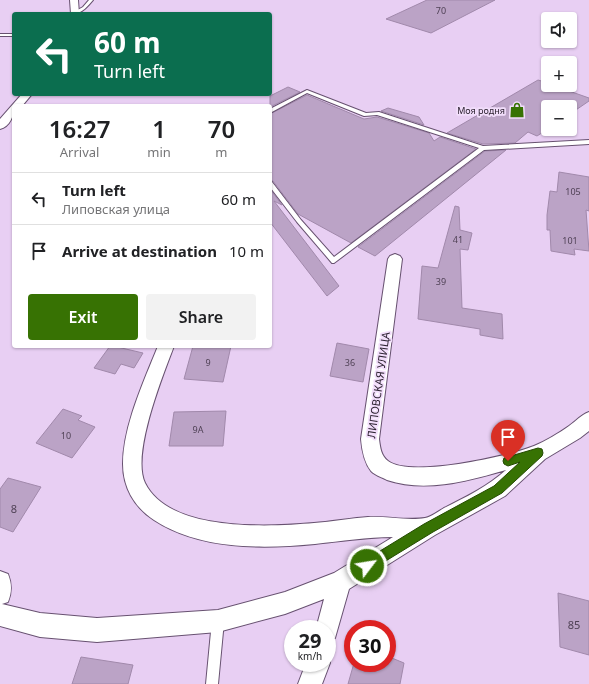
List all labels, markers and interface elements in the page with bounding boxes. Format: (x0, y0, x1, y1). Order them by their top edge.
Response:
house number: 70 (436, 4, 446, 17)
map controls (541, 12, 577, 136)
button: sound (541, 12, 577, 48)
text: 60 m (94, 23, 161, 61)
icon: left (28, 28, 80, 80)
button: + (541, 56, 577, 92)
text: Turn left (94, 59, 165, 83)
button: − (541, 100, 577, 136)
shop icon: Моя родня (508, 101, 526, 119)
place label: Моя родня (457, 104, 505, 117)
text: 16:27 (49, 112, 110, 145)
text: 1 (152, 112, 166, 145)
text: 70 (208, 112, 235, 145)
text: Arrival (60, 143, 99, 161)
text: min (147, 143, 171, 161)
text: m (215, 143, 227, 161)
text: Turn left (62, 180, 126, 200)
house number: 105 (565, 185, 581, 198)
icon: left (28, 188, 50, 210)
text: 60 m (221, 189, 256, 209)
text: Липовская улица (62, 200, 170, 218)
house number: 41 (453, 233, 463, 246)
house number: 101 (562, 234, 578, 247)
icon: arrive (28, 240, 50, 262)
text: Arrive at destination (62, 241, 217, 261)
text: 10 m (229, 241, 264, 261)
house number: 39 (436, 275, 446, 288)
button: Exit (28, 294, 138, 340)
button: Share (146, 294, 256, 340)
street label: ЛИПОВСКАЯ УЛИЦА (363, 330, 393, 439)
house number: 9 (205, 356, 211, 369)
house number: 36 (345, 356, 355, 369)
pin (491, 420, 525, 461)
house number: 9А (193, 423, 204, 436)
icon: arrive (497, 426, 519, 448)
house number: 10 (61, 429, 71, 442)
house number: 8 (11, 501, 17, 516)
position arrow (346, 545, 388, 587)
house number: 85 (568, 617, 580, 632)
speed limit sign: 30 (344, 620, 396, 672)
text: 29 (299, 627, 321, 654)
text: km/h (298, 649, 322, 663)

